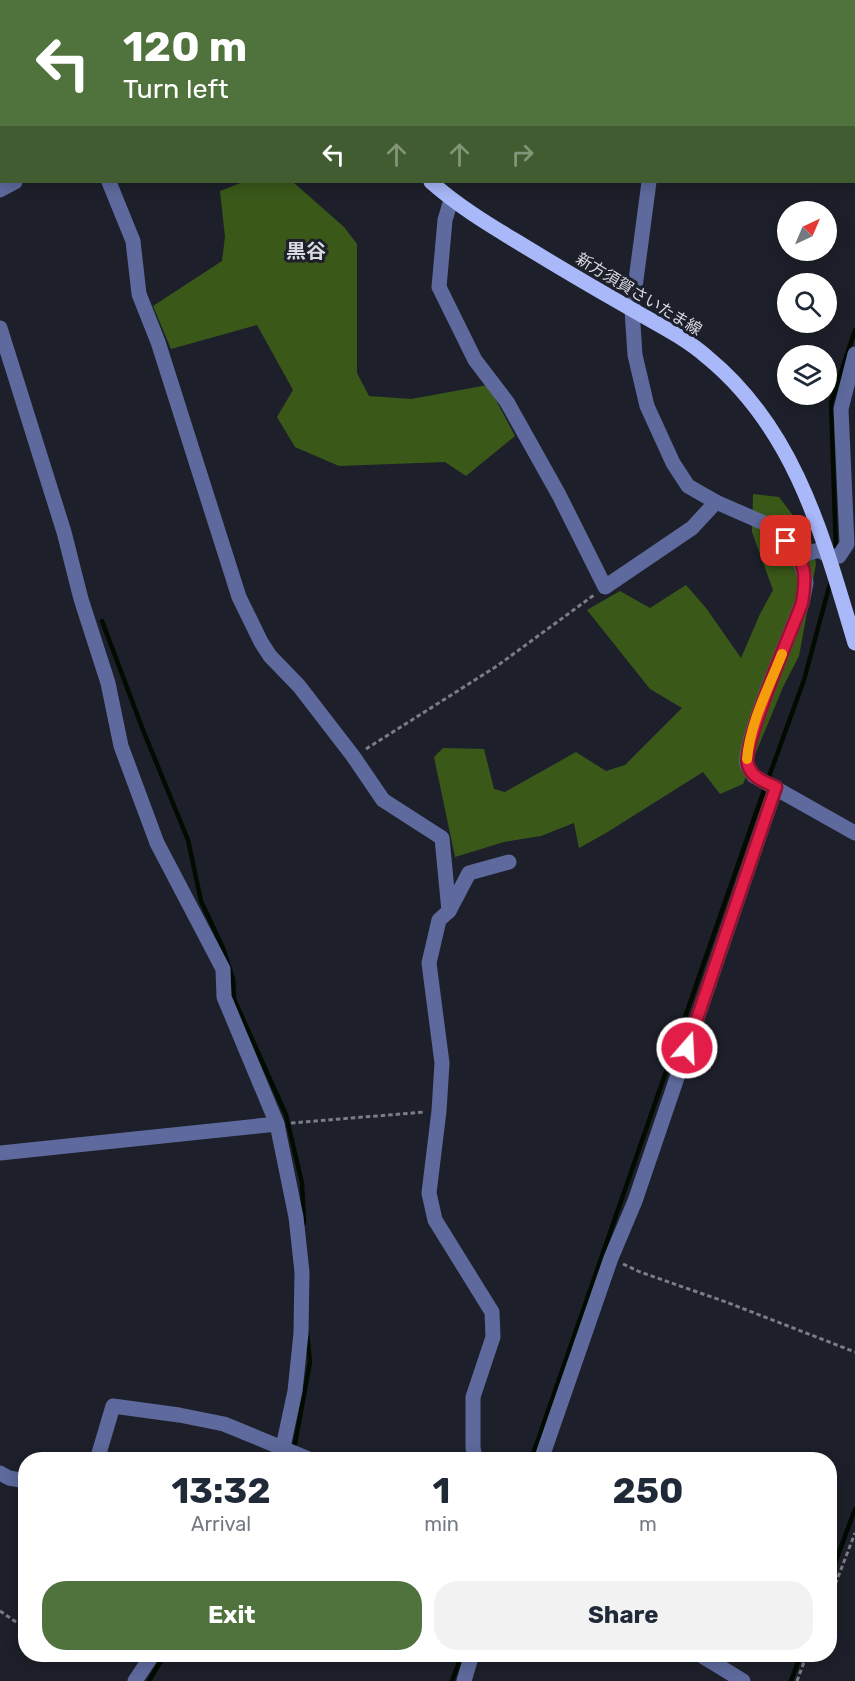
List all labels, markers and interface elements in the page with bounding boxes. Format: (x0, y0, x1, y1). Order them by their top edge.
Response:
text: 120 m (123, 22, 247, 72)
icon: left (24, 24, 102, 102)
text: Turn left (123, 73, 228, 105)
icon: left (317, 138, 350, 171)
icon: ahead (380, 138, 413, 171)
icon: ahead (443, 138, 476, 171)
icon: right (506, 138, 539, 171)
north arrow (777, 201, 837, 261)
map controls (777, 201, 837, 405)
district label: 黒谷 (286, 239, 326, 263)
street label: 新方須賀さいたま線 (573, 249, 705, 339)
button: search (777, 273, 837, 333)
button: layers (777, 345, 837, 405)
pin (760, 515, 811, 566)
icon: arrive (769, 524, 802, 557)
position arrow (655, 1016, 719, 1080)
text: 13:32 (171, 1469, 271, 1512)
text: 1 (433, 1469, 451, 1512)
text: 250 (612, 1469, 684, 1512)
text: Arrival (191, 1512, 251, 1536)
text: min (424, 1512, 459, 1536)
text: m (639, 1512, 657, 1536)
button: Exit (42, 1581, 422, 1650)
button: Share (434, 1581, 813, 1650)

